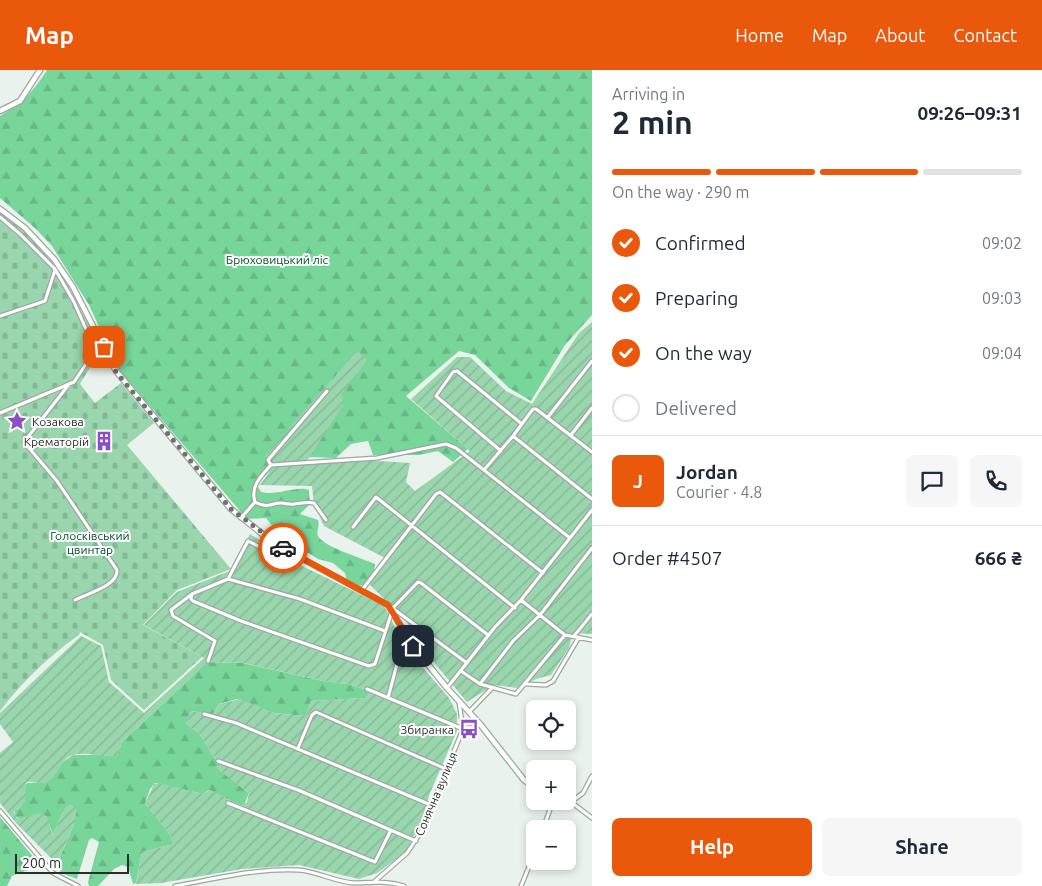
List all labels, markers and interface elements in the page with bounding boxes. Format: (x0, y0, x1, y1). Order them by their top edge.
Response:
text: Map (25, 22, 74, 49)
text: Home (735, 25, 784, 45)
text: Map (812, 25, 847, 45)
text: About (875, 25, 925, 45)
text: Contact (953, 25, 1017, 45)
text: Arriving in (612, 85, 685, 103)
text: 09:26–09:31 (917, 102, 1022, 124)
text: 2 min (612, 104, 693, 140)
text: On the way · 290 m (612, 183, 749, 201)
icon: check (612, 229, 640, 257)
text: Confirmed (655, 232, 746, 254)
text: 09:02 (982, 234, 1022, 252)
park label: Брюховицький ліс (226, 253, 329, 266)
icon: check (612, 284, 640, 312)
text: Preparing (655, 287, 739, 309)
text: 09:03 (982, 289, 1022, 307)
pin (83, 326, 125, 368)
icon: bag (90, 333, 118, 361)
icon: check (612, 339, 640, 367)
text: On the way (655, 342, 752, 364)
text: 09:04 (982, 344, 1022, 362)
text: Delivered (655, 397, 737, 419)
place icon: Козакова (6, 410, 28, 432)
place label: Козакова (32, 415, 84, 428)
building icon: Крематорій (93, 430, 115, 452)
place label: Крематорій (24, 435, 89, 448)
button: chat (906, 455, 958, 507)
button: phone (970, 455, 1022, 507)
text: Jordan (676, 461, 738, 483)
text: J (633, 470, 643, 492)
text: Courier · 4.8 (676, 483, 762, 501)
courier (258, 523, 308, 573)
park label: Голосківський цвинтар (50, 529, 130, 556)
icon: car (269, 534, 297, 562)
text: Order #4507 (612, 547, 722, 569)
text: 666 ₴ (975, 547, 1022, 569)
pin (392, 625, 434, 667)
icon: home (399, 632, 427, 660)
map controls (526, 700, 576, 870)
button: locate (526, 700, 576, 750)
bus stop icon: Збиранка (458, 718, 480, 740)
place label: Збиранка (401, 723, 454, 736)
street label: Сонячна вулиця (412, 750, 460, 838)
button: + (526, 760, 576, 810)
button: Help (612, 818, 812, 876)
button: Share (822, 818, 1022, 876)
button: − (526, 820, 576, 870)
scale bar (15, 851, 129, 874)
text: 200 m (22, 855, 61, 871)

